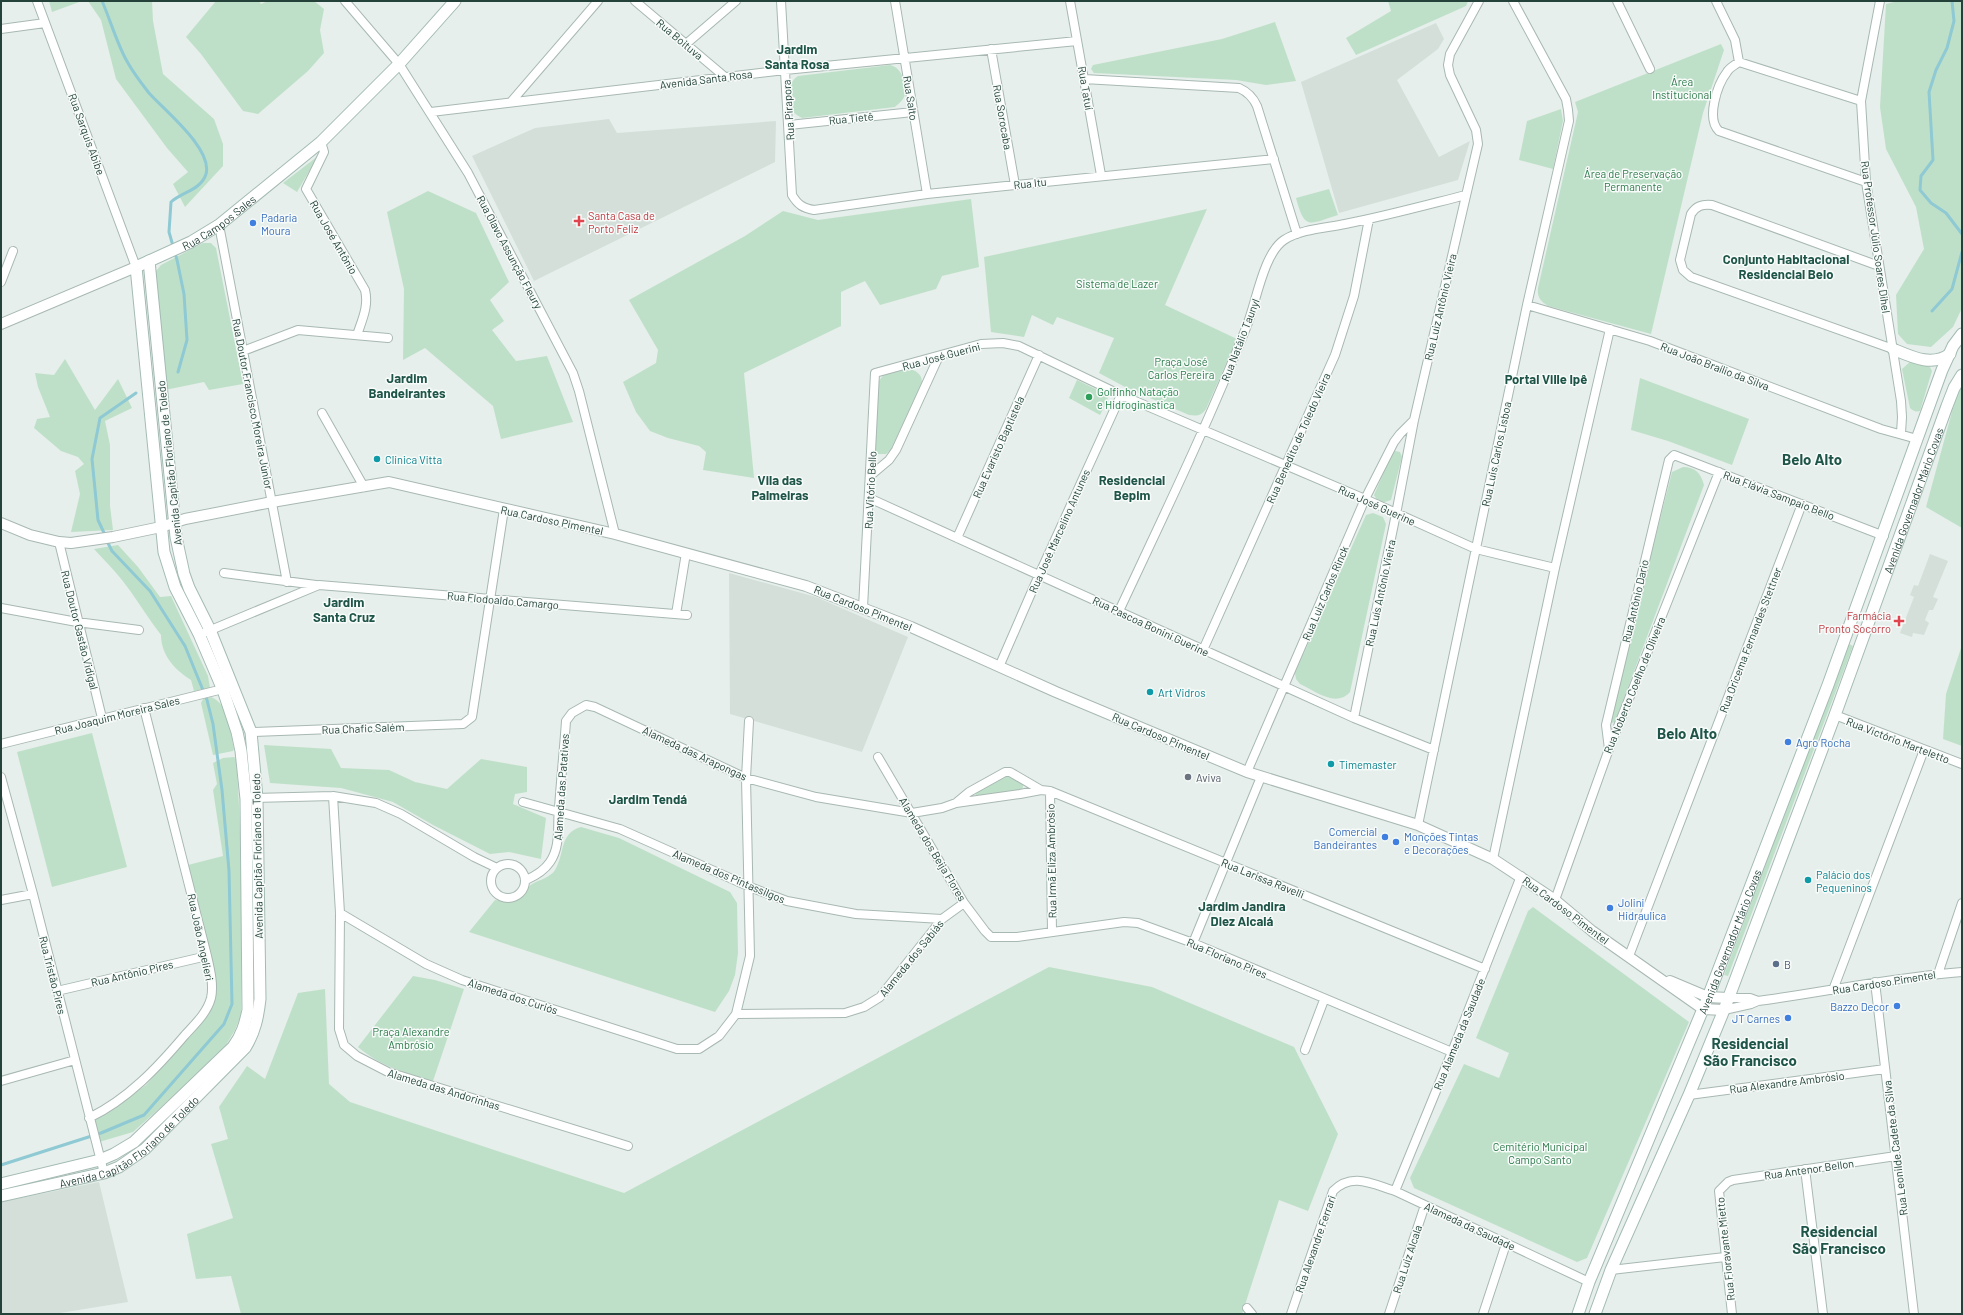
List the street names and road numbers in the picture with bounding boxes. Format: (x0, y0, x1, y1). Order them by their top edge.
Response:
street label: Rua Boituva (654, 16, 706, 62)
street label: Rua Tatuí (1076, 65, 1096, 112)
street label: Avenida Santa Rosa (659, 67, 753, 91)
street label: Rua Salto (901, 75, 921, 121)
street label: Rua Pirapora (779, 79, 797, 141)
street label: Rua Sorocaba (991, 83, 1015, 151)
street label: Rua Sarquis Abibe (66, 91, 108, 177)
street label: Rua Tietê (828, 109, 874, 127)
street label: Rua Professor Júlio Soares Dihel (1859, 160, 1893, 314)
street label: Rua Itu (1013, 175, 1047, 191)
street label: Rua Campos Sales (180, 192, 258, 252)
street label: Rua Olavo Assunção Fleury (474, 193, 546, 311)
street label: Rua José Antônio (308, 198, 360, 276)
street label: Rua Luiz Antônio Vieira (1421, 252, 1459, 362)
street label: Rua Natálio Taunyl (1218, 297, 1262, 383)
street label: Rua Doutor Francisco Moreira Júnior (230, 317, 276, 491)
street label: Rua José Guerini (901, 339, 982, 373)
street label: Rua João Braílio da Silva (1659, 339, 1771, 393)
street label: Rua Benedito de Toledo Vieira (1263, 371, 1333, 505)
street label: Avenida Capitão Floriano de Toledo (154, 380, 184, 546)
street label: Rua Evaristo Baptistela (970, 394, 1026, 500)
street label: Rua Luis Carlos Lisboa (1479, 400, 1513, 508)
street label: Avenida Governador Mário Covas (1880, 426, 1945, 575)
street label: Rua Vitório Bello (861, 451, 879, 529)
street label: Rua José Marcelino Antunes (1026, 467, 1092, 595)
street label: Rua Flávia Sampaio Bello (1721, 468, 1837, 522)
street label: Rua José Guerine (1336, 482, 1418, 528)
street label: Rua Cardoso Pimentel (500, 503, 604, 537)
street label: Rua Luís Antônio Vieira (1362, 538, 1398, 648)
street label: Rua Luiz Carlos Rinck (1299, 543, 1351, 642)
street label: Rua Antônio Dario (1619, 558, 1651, 644)
street label: Rua Oricema Fernandes Stettner (1716, 565, 1784, 715)
street label: Rua Doutor Gastão Vidigal (59, 569, 101, 691)
street label: Rua Cardoso Pimentel (812, 582, 914, 634)
street label: Rua Flodoaldo Camargo (447, 589, 559, 611)
street label: Rua Pascoa Bonini Guerine (1091, 593, 1211, 659)
street label: Rua Noberto Coelho de Oliveira (1601, 615, 1667, 755)
street label: Rua Joaquim Moreira Sales (53, 693, 181, 737)
street label: Rua Cardoso Pimentel (1110, 710, 1212, 762)
street label: Rua Victório Marteletto (1844, 714, 1952, 766)
street label: Rua Chafic Salém (321, 720, 405, 736)
street label: Alameda das Arapongas (641, 723, 749, 783)
street label: Alameda das Patativas (551, 733, 571, 841)
street label: Avenida Capitão Floriano de Toledo (249, 773, 265, 939)
street label: Alameda dos Beija Flores (897, 795, 969, 903)
street label: Rua Irmã Eliza Ambrósio (1044, 804, 1058, 918)
street label: Alameda dos Pintassilgos (671, 846, 787, 906)
street label: Rua Larissa Ravelli (1220, 855, 1307, 901)
street label: Avenida Governador Mário Covas (1695, 867, 1763, 1016)
street label: Rua Cardoso Pimentel (1520, 873, 1612, 947)
street label: Rua João Angelieri (185, 892, 217, 982)
street label: Alameda dos Sabiás (876, 917, 946, 999)
street label: Rua Tristão Pires (37, 934, 69, 1016)
street label: Rua Floriano Pires (1185, 935, 1269, 981)
street label: Rua Antônio Pires (90, 957, 174, 989)
street label: Rua Cardoso Pimentel (1831, 967, 1937, 997)
street label: Alameda dos Curiós (466, 975, 560, 1017)
street label: Rua Alameda da Saudade (1431, 976, 1487, 1092)
street label: Alameda das Andorinhas (386, 1066, 502, 1112)
street label: Rua Alexandre Ambrósio (1729, 1068, 1845, 1096)
street label: Rua Leonilde Cadete da Silva (1880, 1080, 1910, 1216)
street label: Avenida Capitão Floriano de Toledo (58, 1093, 201, 1189)
street label: Rua Antenor Bellon (1763, 1156, 1855, 1182)
street label: Rua Alexandre Ferrari (1292, 1193, 1338, 1294)
street label: Rua Fioravante Mietto (1713, 1197, 1737, 1301)
street label: Alameda da Saudade (1422, 1199, 1518, 1253)
street label: Rua Luiz Alcala (1390, 1223, 1424, 1295)

